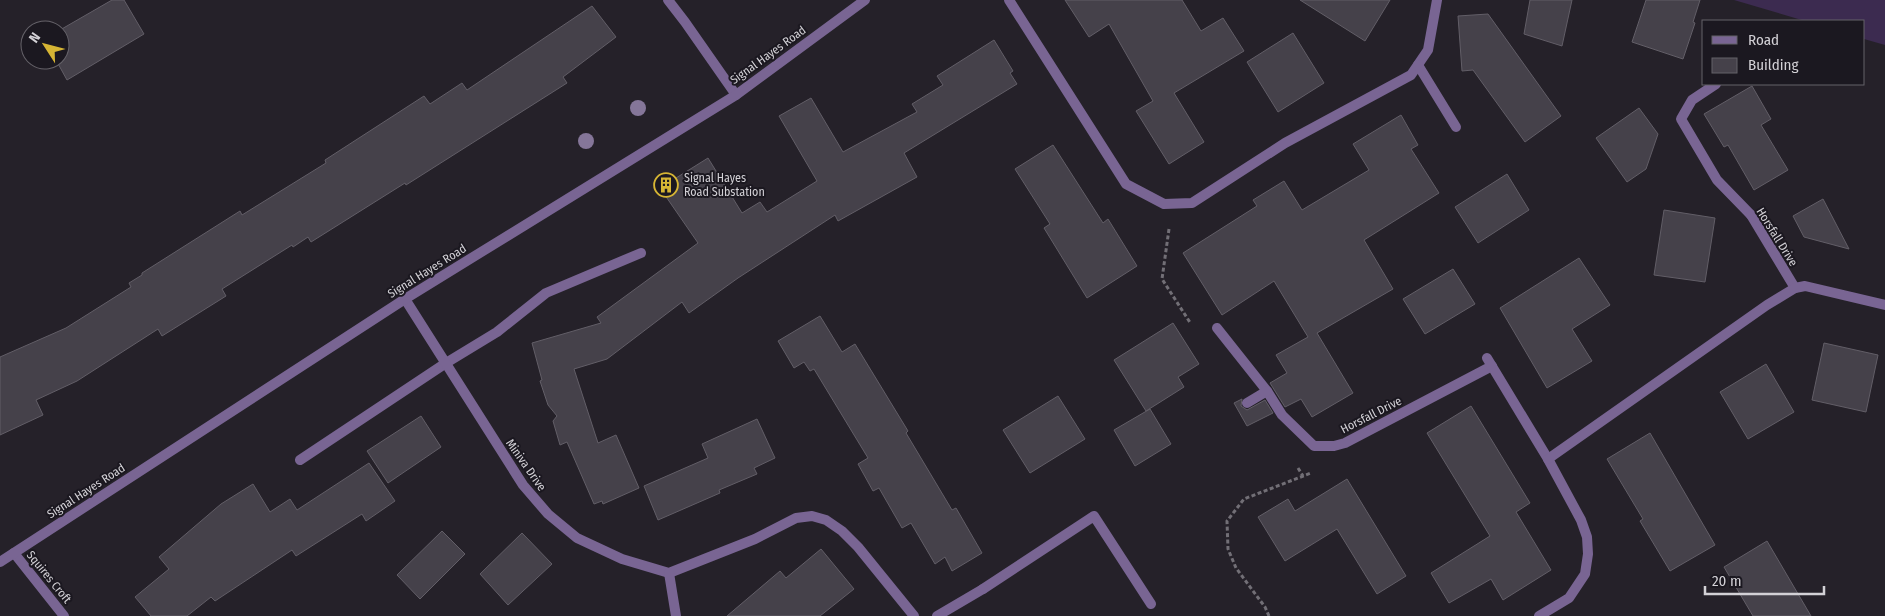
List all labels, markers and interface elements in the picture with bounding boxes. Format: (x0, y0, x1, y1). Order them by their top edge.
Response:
north arrow (20, 20, 70, 70)
legend (1702, 20, 1865, 85)
street label: Signal Hayes Road (728, 23, 808, 87)
text: N (26, 29, 44, 46)
text: Road (1748, 31, 1779, 49)
text: Building (1748, 56, 1799, 74)
place label: Signal Hayes Road Substation (684, 171, 765, 199)
building icon: Signal Hayes Road Substation (653, 172, 679, 198)
street label: Horsfall Drive (1753, 205, 1801, 269)
street label: Signal Hayes Road (385, 241, 469, 301)
street label: Horsfall Drive (1338, 394, 1404, 436)
street label: Miniva Drive (503, 436, 549, 494)
street label: Signal Hayes Road (45, 461, 127, 521)
street label: Squires Croft (24, 548, 74, 606)
scale bar (1705, 564, 1824, 596)
text: 20 m (1712, 572, 1742, 590)

